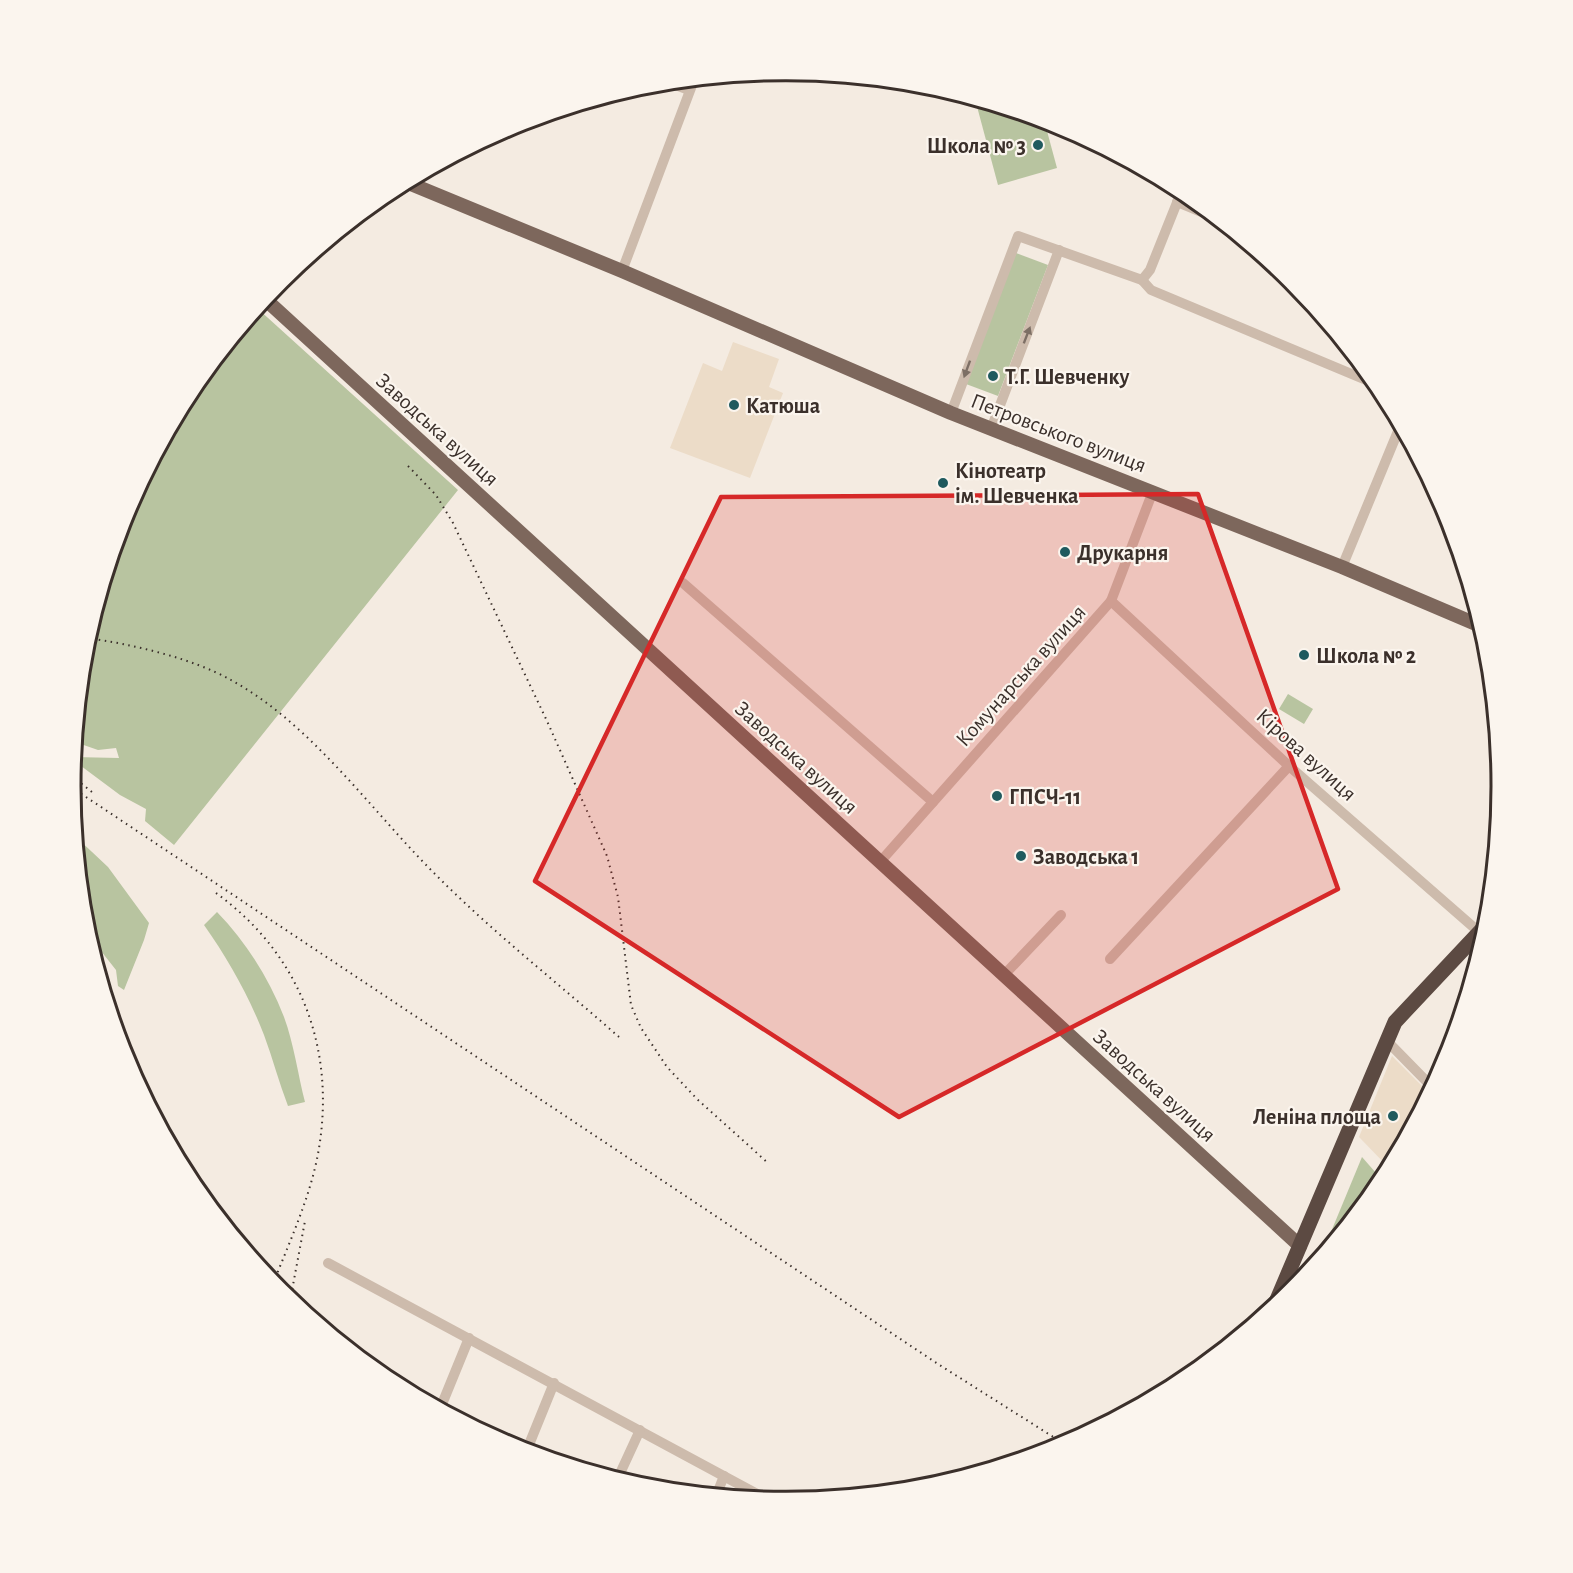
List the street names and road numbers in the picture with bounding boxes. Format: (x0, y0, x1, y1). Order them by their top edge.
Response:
street label: Заводська вулиця (372, 369, 503, 490)
street label: Петровського вулиця (968, 389, 1149, 477)
street label: Комунарська вулиця (952, 601, 1090, 751)
street label: Заводська вулиця (731, 697, 862, 818)
street label: Кірова вулиця (1252, 704, 1360, 805)
street label: Заводська вулиця (1089, 1025, 1220, 1146)

